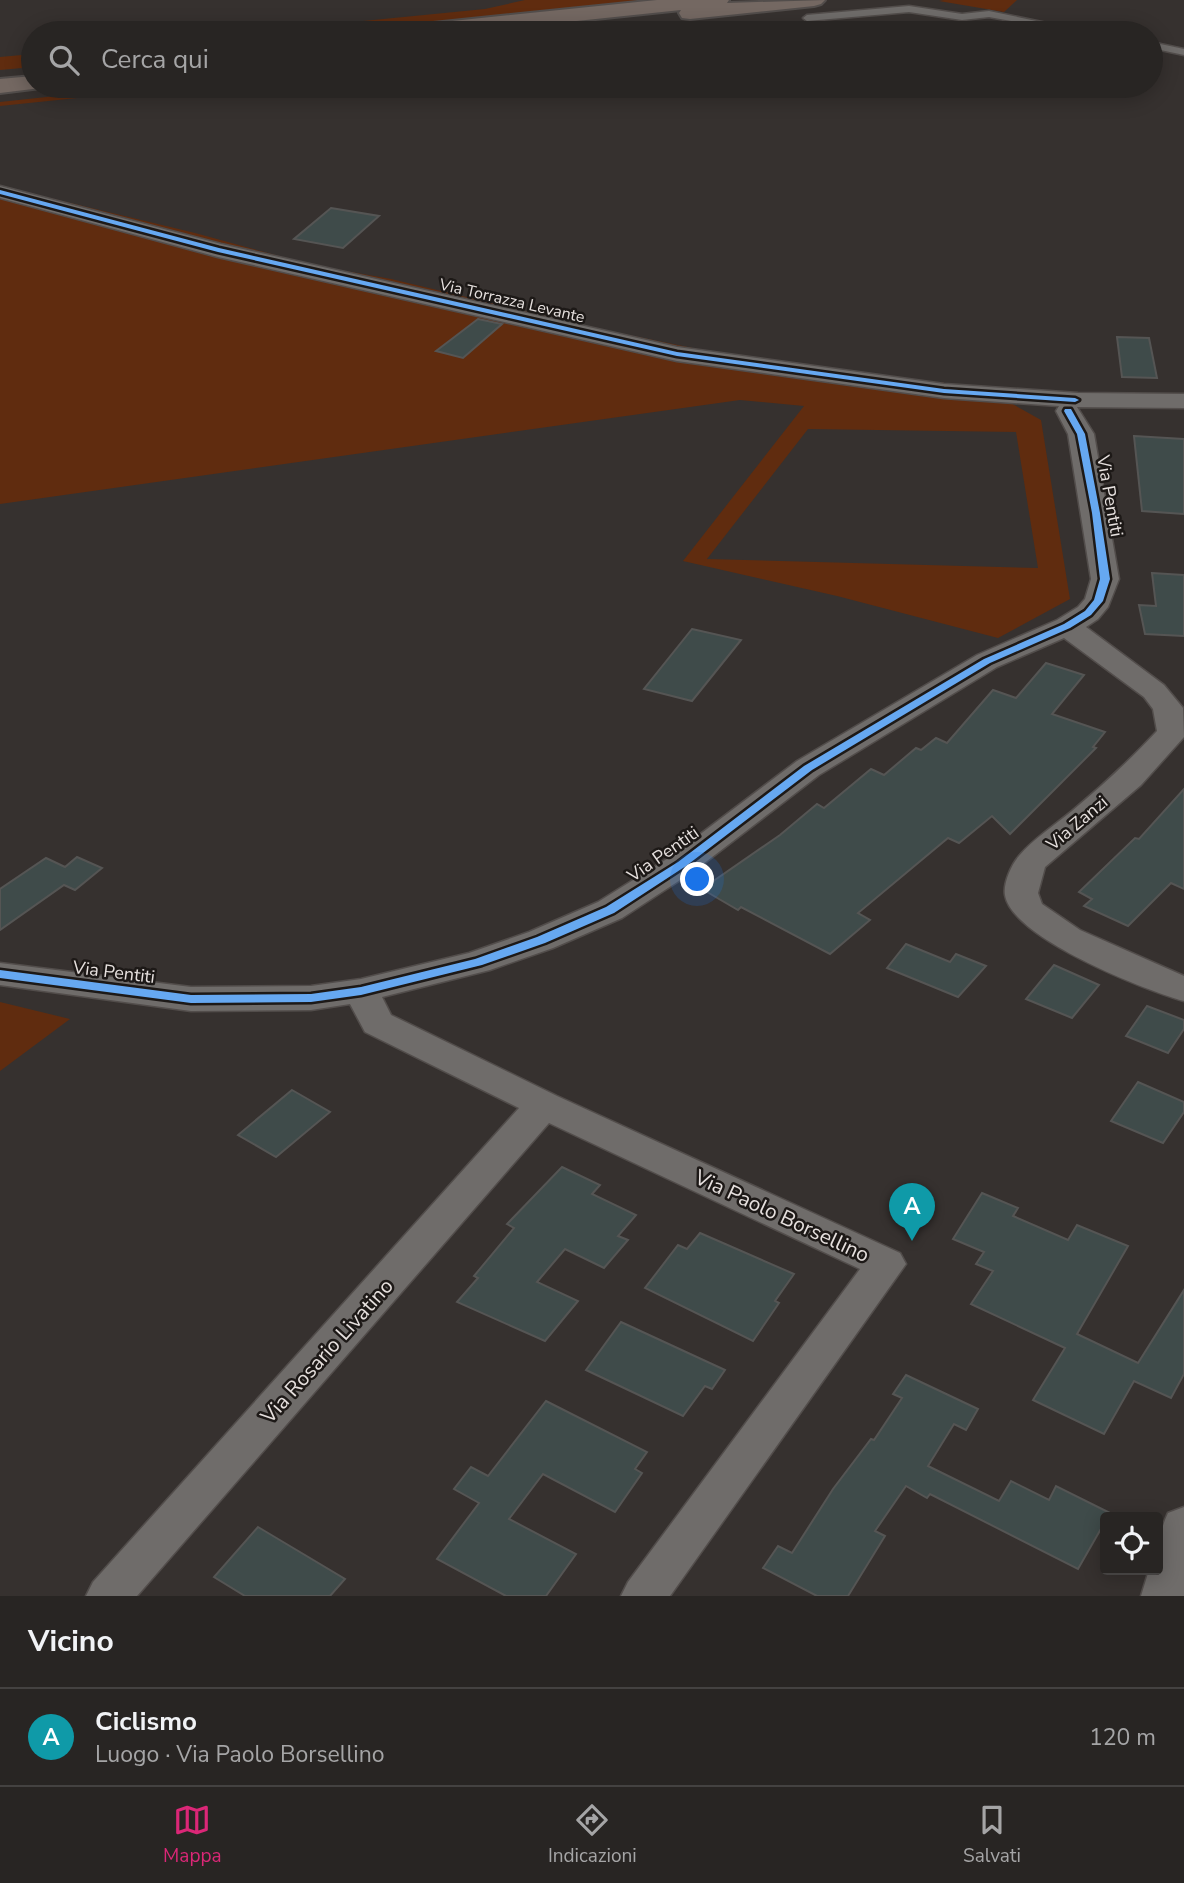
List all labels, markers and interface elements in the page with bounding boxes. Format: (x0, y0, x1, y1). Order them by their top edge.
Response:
search box (21, 21, 1163, 98)
icon: search (45, 41, 83, 79)
text: Cerca qui (101, 42, 209, 77)
street label: Via Torrazza Levante (436, 273, 587, 328)
street label: Via Pentiti (1091, 452, 1129, 539)
street label: Via Zanzi (1040, 790, 1113, 856)
street label: Via Pentiti (622, 821, 704, 888)
your location (680, 862, 714, 896)
street label: Via Pentiti (71, 955, 156, 989)
street label: Via Paolo Borsellino (689, 1163, 874, 1269)
pin: A (889, 1183, 935, 1241)
street label: Via Rosario Livatino (254, 1273, 400, 1430)
map controls (1100, 1512, 1163, 1575)
button: locate (1100, 1512, 1163, 1575)
text: Vicino (28, 1621, 114, 1662)
text: Ciclismo (95, 1704, 197, 1739)
text: A (42, 1722, 60, 1753)
text: 120 m (1089, 1722, 1156, 1753)
text: Luogo · Via Paolo Borsellino (95, 1739, 385, 1770)
tab: Mappa (163, 1801, 222, 1869)
tab: Indicazioni (548, 1801, 637, 1869)
tab: Salvati (963, 1801, 1021, 1869)

